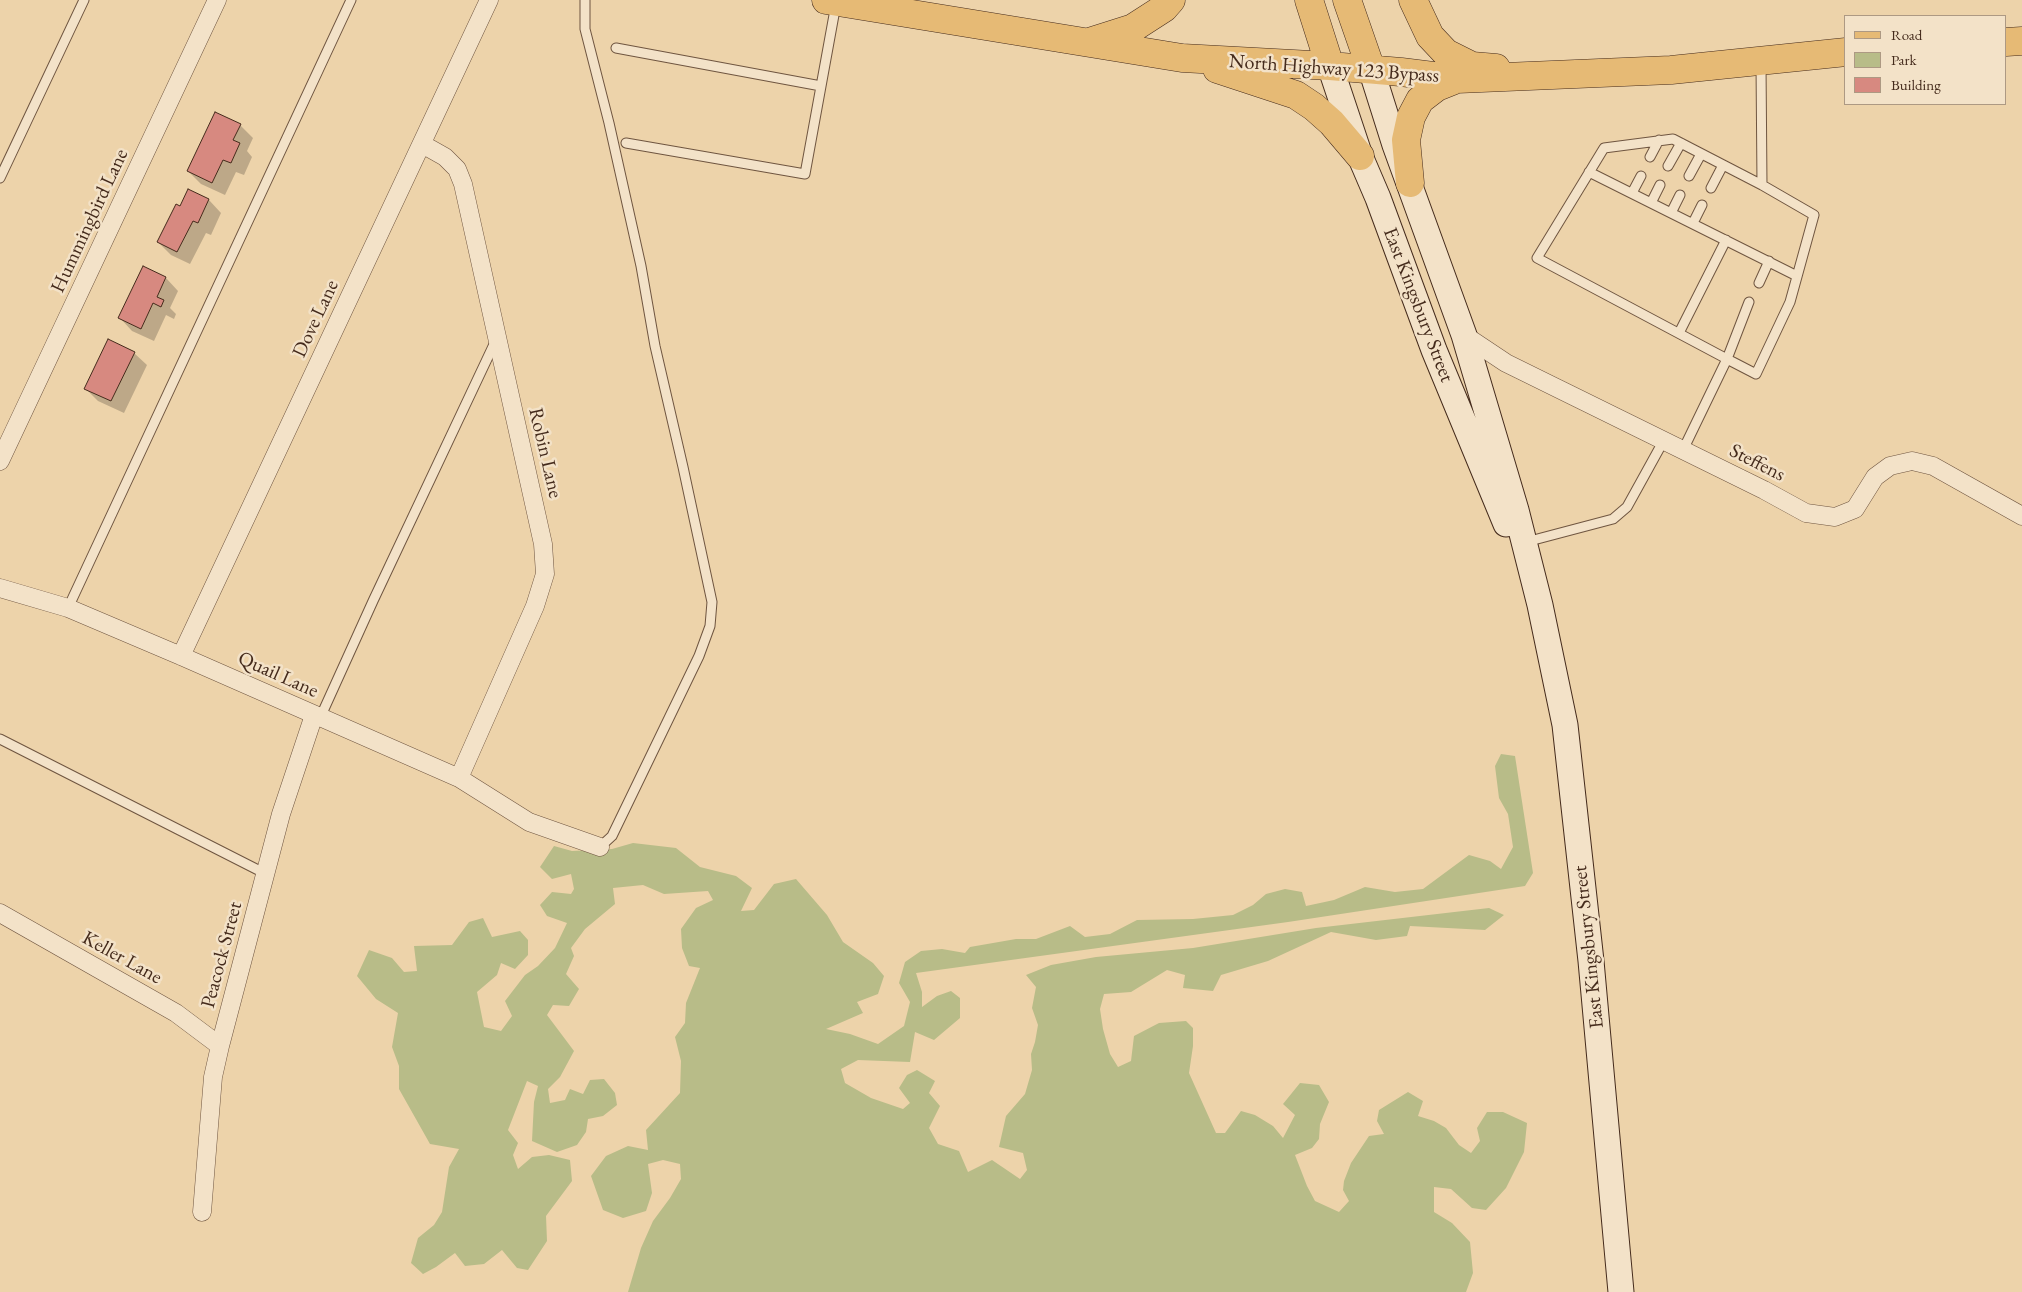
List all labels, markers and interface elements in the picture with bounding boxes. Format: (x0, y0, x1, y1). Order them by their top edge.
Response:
legend (1844, 15, 2007, 105)
text: Road (1891, 25, 1922, 44)
street label: North Highway 123 Bypass (1228, 50, 1440, 88)
text: Park (1891, 50, 1917, 69)
text: Building (1891, 75, 1941, 94)
street label: Hummingbird Lane (46, 145, 134, 297)
street label: East Kingsbury Street (1377, 224, 1459, 386)
street label: Dove Lane (288, 276, 344, 362)
street label: Robin Lane (523, 406, 567, 500)
street label: Steffens (1725, 439, 1789, 487)
street label: Quail Lane (234, 647, 322, 703)
street label: East Kingsbury Street (1568, 864, 1610, 1030)
street label: Peacock Street (196, 899, 248, 1011)
street label: Keller Lane (78, 926, 166, 990)

